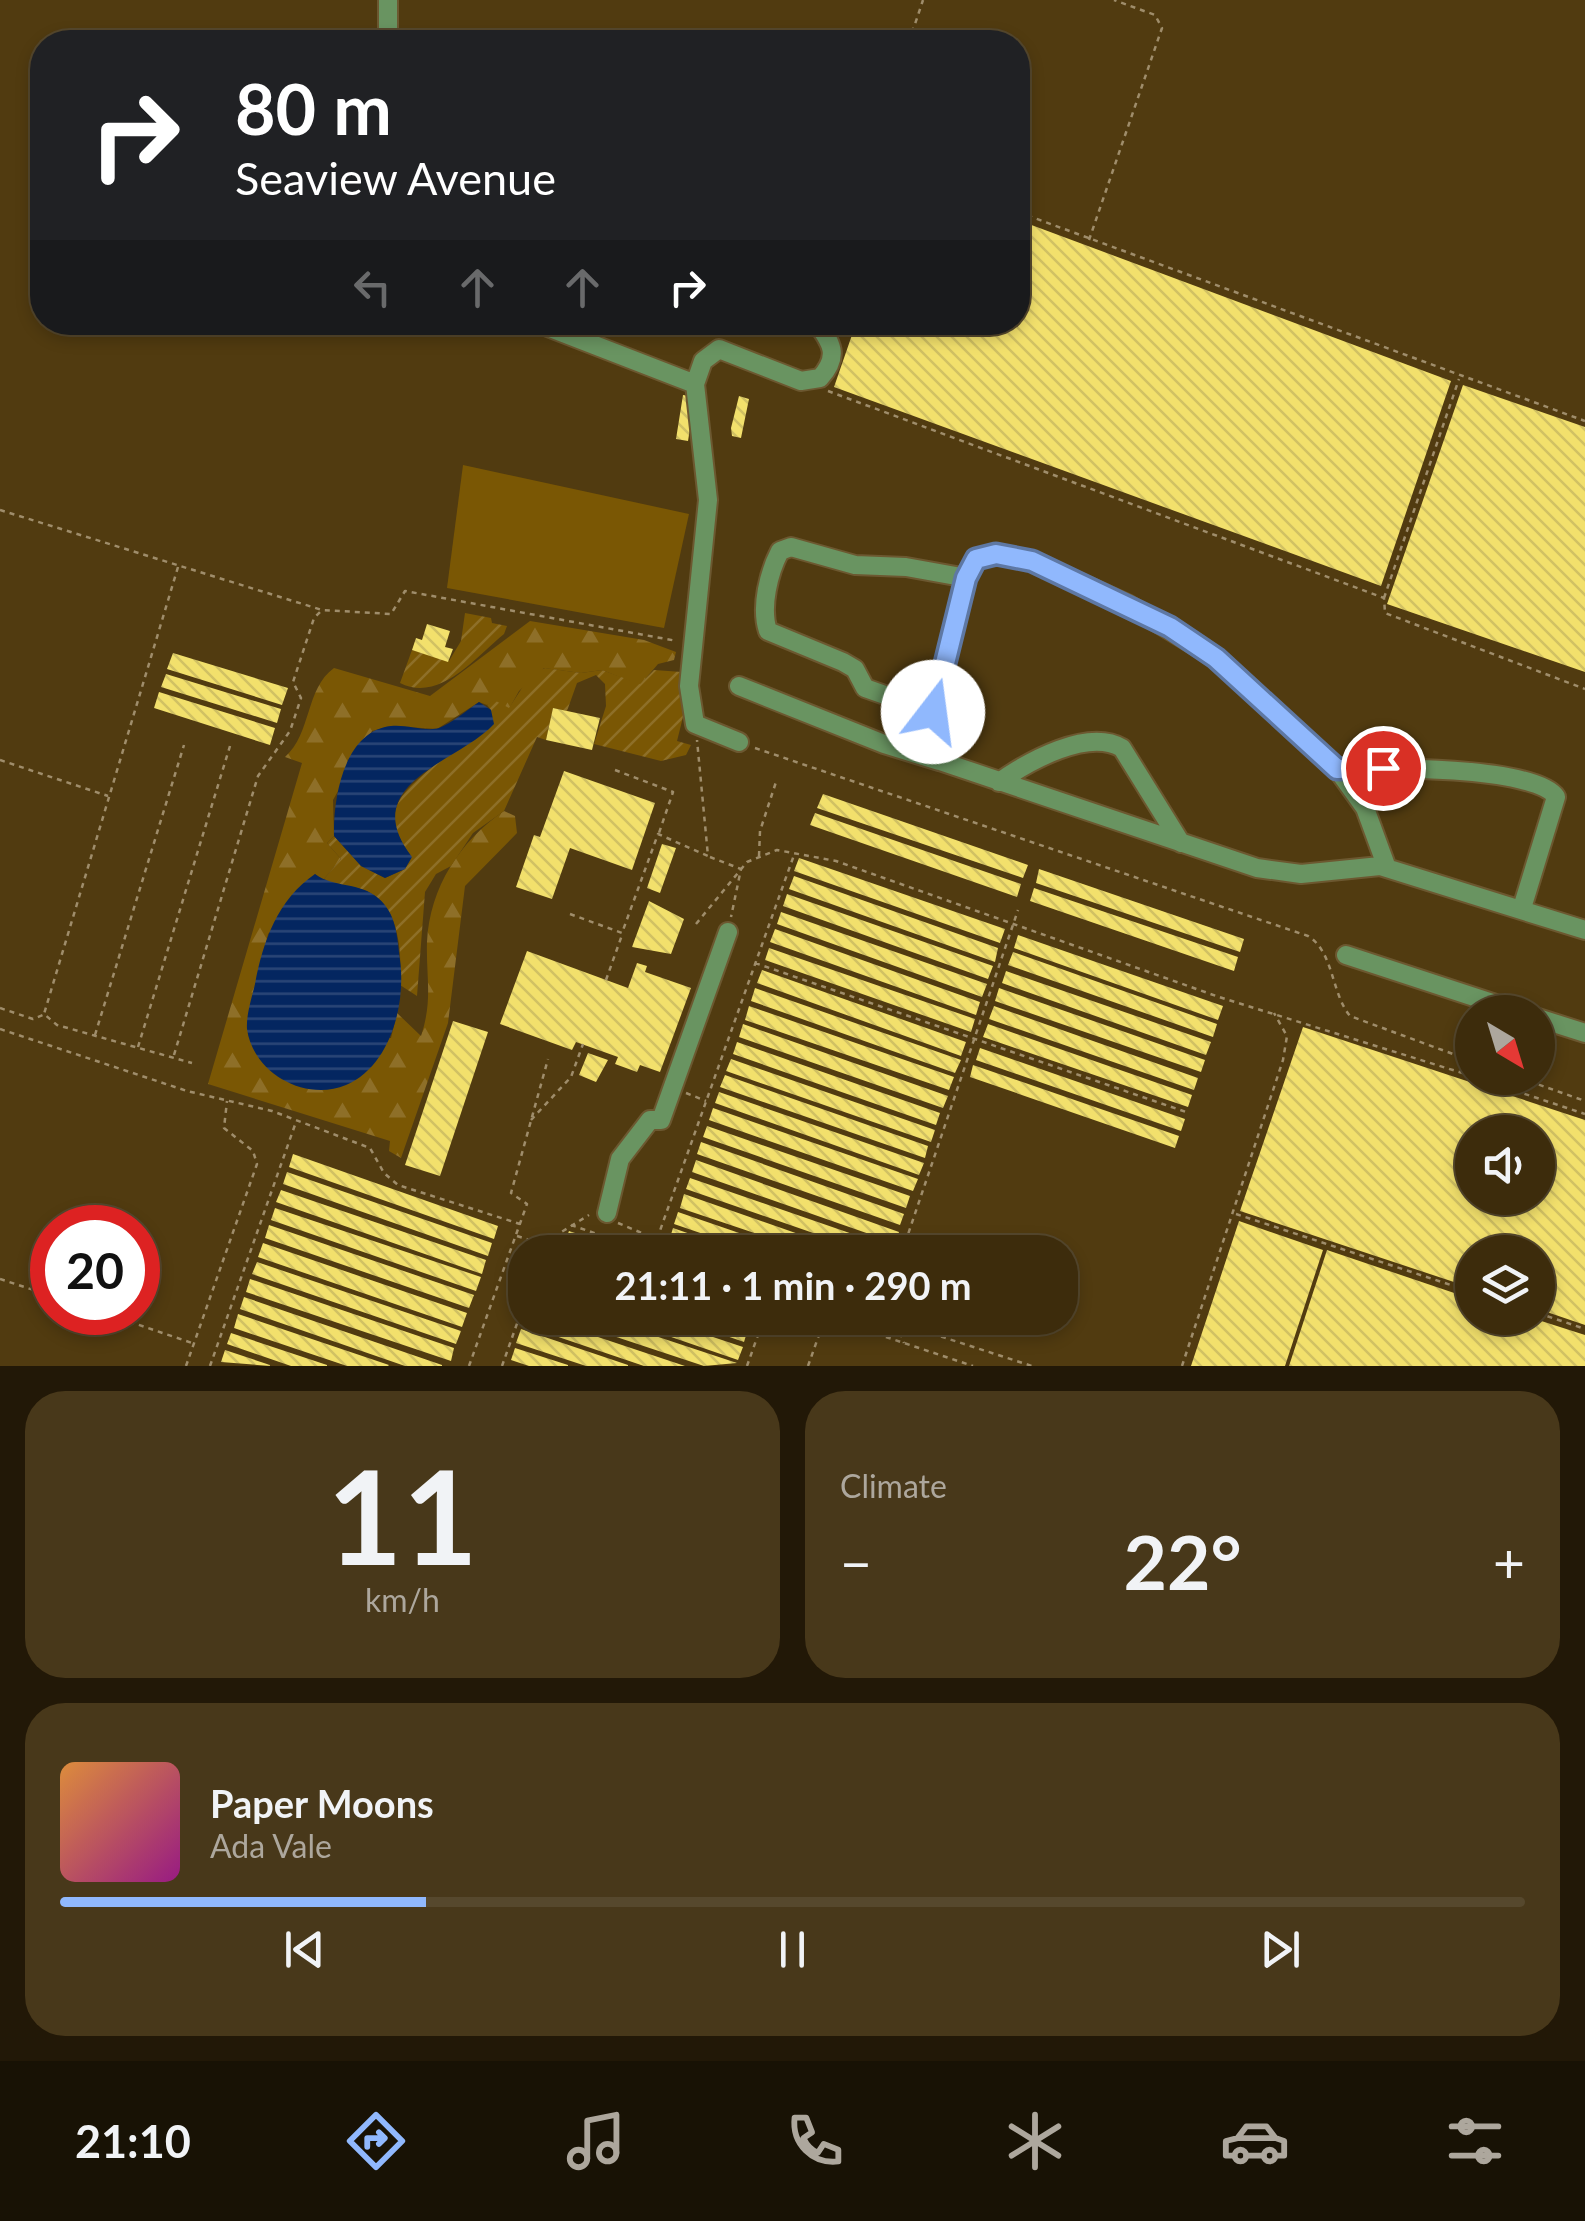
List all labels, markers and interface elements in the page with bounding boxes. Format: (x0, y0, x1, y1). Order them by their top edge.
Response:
text: 80 m (235, 66, 392, 150)
icon: right (70, 70, 200, 200)
text: Seaview Avenue (235, 151, 556, 205)
icon: left (345, 260, 400, 315)
icon: ahead (450, 260, 505, 315)
icon: ahead (555, 260, 610, 315)
icon: right (660, 260, 715, 315)
position arrow (881, 660, 985, 764)
pin (1341, 726, 1426, 811)
icon: arrive (1356, 741, 1411, 796)
north arrow (1455, 995, 1555, 1095)
map controls (1455, 995, 1555, 1335)
button: sound (1455, 1115, 1555, 1215)
speed limit sign: 20 (30, 1205, 160, 1335)
button: layers (1455, 1235, 1555, 1335)
text: 21:11 · 1 min · 290 m (614, 1262, 972, 1308)
text: 11 (327, 1437, 478, 1593)
text: Climate (840, 1466, 947, 1505)
text: 22° (1123, 1516, 1242, 1606)
text: − (840, 1529, 872, 1595)
text: + (1493, 1529, 1525, 1595)
text: km/h (365, 1580, 440, 1619)
text: Paper Moons (210, 1780, 434, 1826)
text: Ada Vale (210, 1826, 332, 1865)
icon: previous (277, 1922, 332, 1977)
icon: pause (765, 1922, 820, 1977)
icon: next (1253, 1922, 1308, 1977)
icon: directions (341, 2106, 411, 2176)
icon: music (561, 2106, 631, 2176)
icon: phone (780, 2106, 850, 2176)
icon: climate (1000, 2106, 1070, 2176)
icon: car (1220, 2106, 1290, 2176)
icon: filters (1440, 2106, 1510, 2176)
text: 21:10 (75, 2114, 191, 2168)

